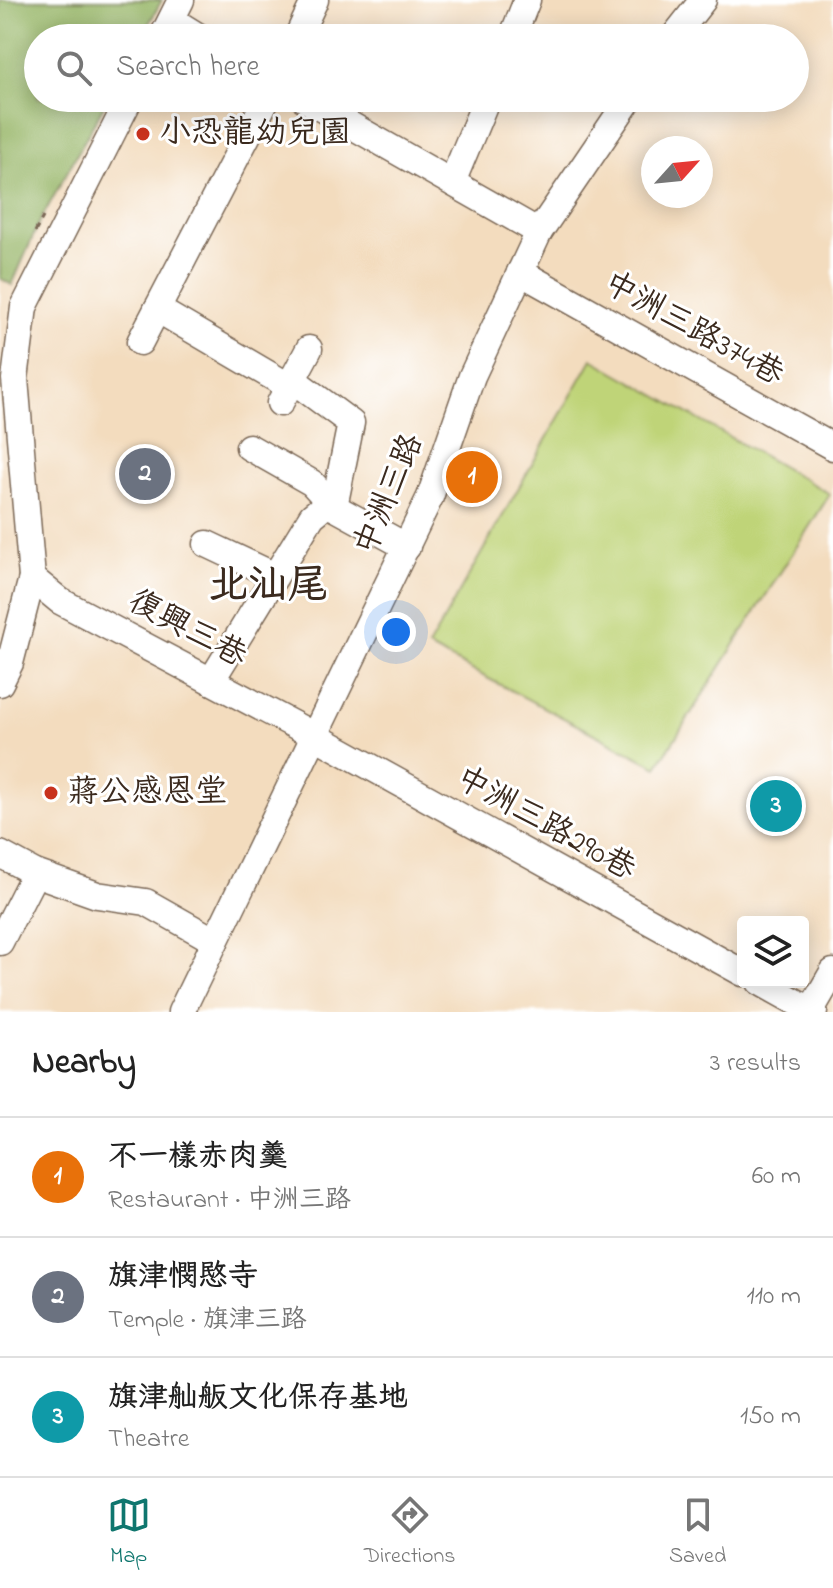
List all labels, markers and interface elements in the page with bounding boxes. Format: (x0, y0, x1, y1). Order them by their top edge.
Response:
search box (24, 24, 809, 112)
icon: search (52, 46, 96, 90)
text: Search here (116, 46, 260, 90)
place label: 小恐龍幼兒園 (159, 111, 351, 158)
marker: 小恐龍幼兒園 (134, 125, 152, 143)
north arrow (641, 136, 713, 208)
street label: 中洲三路374巷 (594, 261, 792, 399)
street label: 中洲三路 (343, 427, 437, 563)
pin: 2 (119, 444, 171, 504)
pin: 1 (446, 447, 498, 507)
district label: 北汕尾 (208, 558, 328, 617)
street label: 復興三巷 (119, 579, 255, 681)
your location (376, 612, 416, 652)
street label: 中洲三路290巷 (446, 756, 644, 894)
place label: 蔣公感恩堂 (67, 770, 227, 817)
pin: 3 (750, 776, 802, 836)
marker: 蔣公感恩堂 (42, 784, 60, 802)
map controls (737, 916, 809, 988)
button: layers (737, 916, 809, 988)
text: Nearby (32, 1039, 136, 1089)
text: 3 results (710, 1045, 801, 1083)
text: 不一樣赤肉羹 (108, 1136, 288, 1180)
text: 1 (54, 1158, 62, 1196)
text: 60 m (752, 1158, 801, 1196)
text: Restaurant · 中洲三路 (108, 1182, 351, 1220)
text: 旗津憫愍寺 (108, 1256, 258, 1300)
text: 2 (52, 1278, 64, 1316)
text: 110 m (747, 1278, 801, 1316)
text: Temple · 旗津三路 (108, 1302, 307, 1340)
text: 旗津舢舨文化保存基地 (108, 1377, 408, 1421)
text: 3 (53, 1398, 63, 1436)
text: 150 m (740, 1398, 801, 1436)
text: Theatre (108, 1421, 189, 1459)
tab: Map (107, 1493, 151, 1573)
tab: Directions (364, 1493, 456, 1573)
tab: Saved (669, 1493, 726, 1573)

